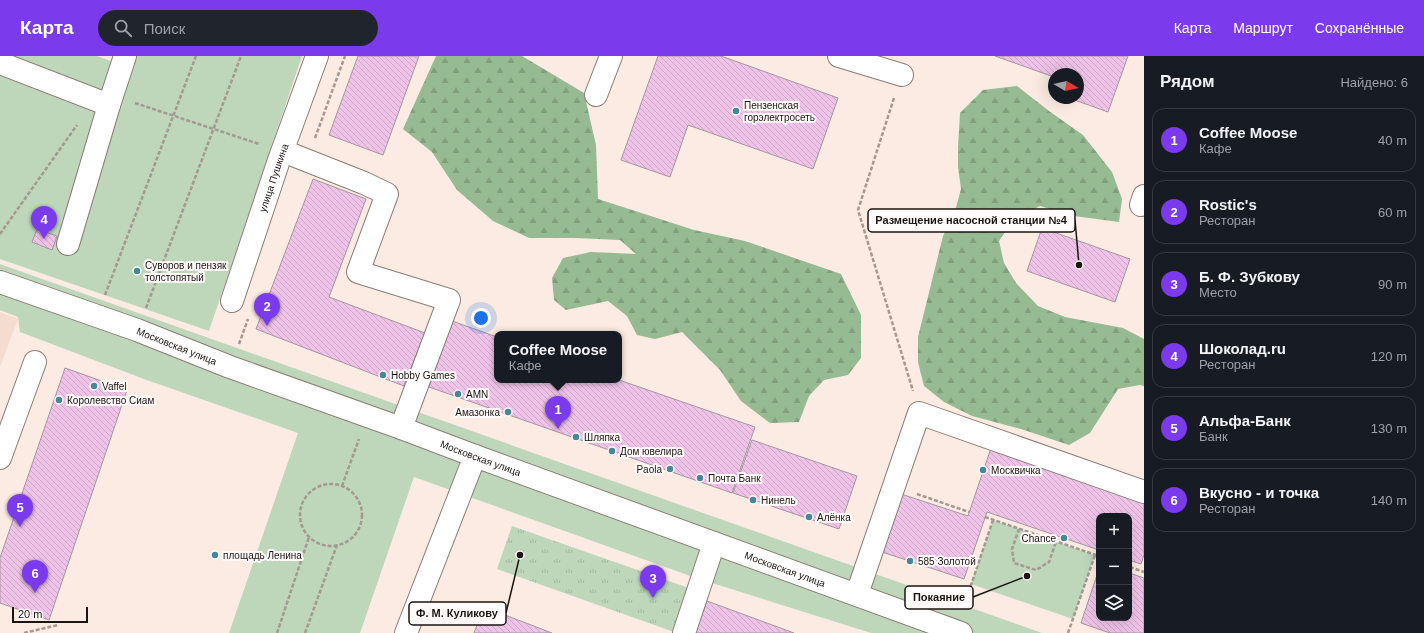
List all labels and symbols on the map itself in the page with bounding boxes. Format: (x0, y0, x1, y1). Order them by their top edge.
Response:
north arrow (1048, 68, 1084, 104)
place label: Пензенская горэлектросеть (744, 100, 815, 123)
marker: Пензенская горэлектросеть (731, 106, 741, 116)
street label: улица Пушкина (257, 142, 290, 213)
pin: 4 (31, 206, 57, 239)
callout: Размещение насосной станции №4 (868, 209, 1075, 232)
text: Размещение насосной станции №4 (875, 214, 1068, 226)
place label: Суворов и пензяк толстопятый (145, 260, 227, 283)
marker: Суворов и пензяк толстопятый (132, 266, 142, 276)
pin: 2 (254, 293, 280, 326)
your location (471, 308, 491, 328)
street label: Московская улица (135, 325, 219, 367)
marker: Hobby Games (378, 370, 388, 380)
place label: Hobby Games (391, 370, 455, 381)
marker: Vaffel (89, 381, 99, 391)
place label: Vaffel (102, 381, 127, 392)
marker: AMN (453, 389, 463, 399)
place label: AMN (466, 389, 488, 400)
marker: Королевство Сиам (54, 395, 64, 405)
place label: Королевство Сиам (67, 395, 154, 406)
pin: 1 (545, 396, 571, 429)
place label: Амазонка (455, 407, 500, 418)
marker: Амазонка (503, 407, 513, 417)
marker: Шляпка (571, 432, 581, 442)
place label: Шляпка (584, 432, 620, 443)
street label: Московская улица (439, 438, 523, 478)
marker: Дом ювелира (607, 446, 617, 456)
place label: Дом ювелира (620, 446, 683, 457)
place label: Paola (636, 464, 662, 475)
marker: Paola (665, 464, 675, 474)
marker: Москвичка (978, 465, 988, 475)
place label: Москвичка (991, 465, 1041, 476)
marker: Почта Банк (695, 473, 705, 483)
place label: Почта Банк (708, 473, 761, 484)
pin: 5 (7, 494, 33, 527)
marker: Нинель (748, 495, 758, 505)
place label: Нинель (761, 495, 796, 506)
marker: Алёнка (804, 512, 814, 522)
place label: Алёнка (817, 512, 851, 523)
place label: Chance (1022, 533, 1056, 544)
marker: Chance (1059, 533, 1069, 543)
street label: Московская улица (743, 549, 827, 589)
marker: площадь Ленина (210, 550, 220, 560)
place label: площадь Ленина (223, 550, 302, 561)
marker: 585 Золотой (905, 556, 915, 566)
place label: 585 Золотой (918, 556, 976, 567)
pin: 6 (22, 560, 48, 593)
pin: 3 (640, 565, 666, 598)
callout: Покаяние (905, 586, 973, 609)
text: Покаяние (913, 591, 965, 603)
callout: Ф. М. Куликову (409, 602, 506, 625)
scale bar (12, 605, 88, 624)
text: Ф. М. Куликову (416, 607, 499, 619)

